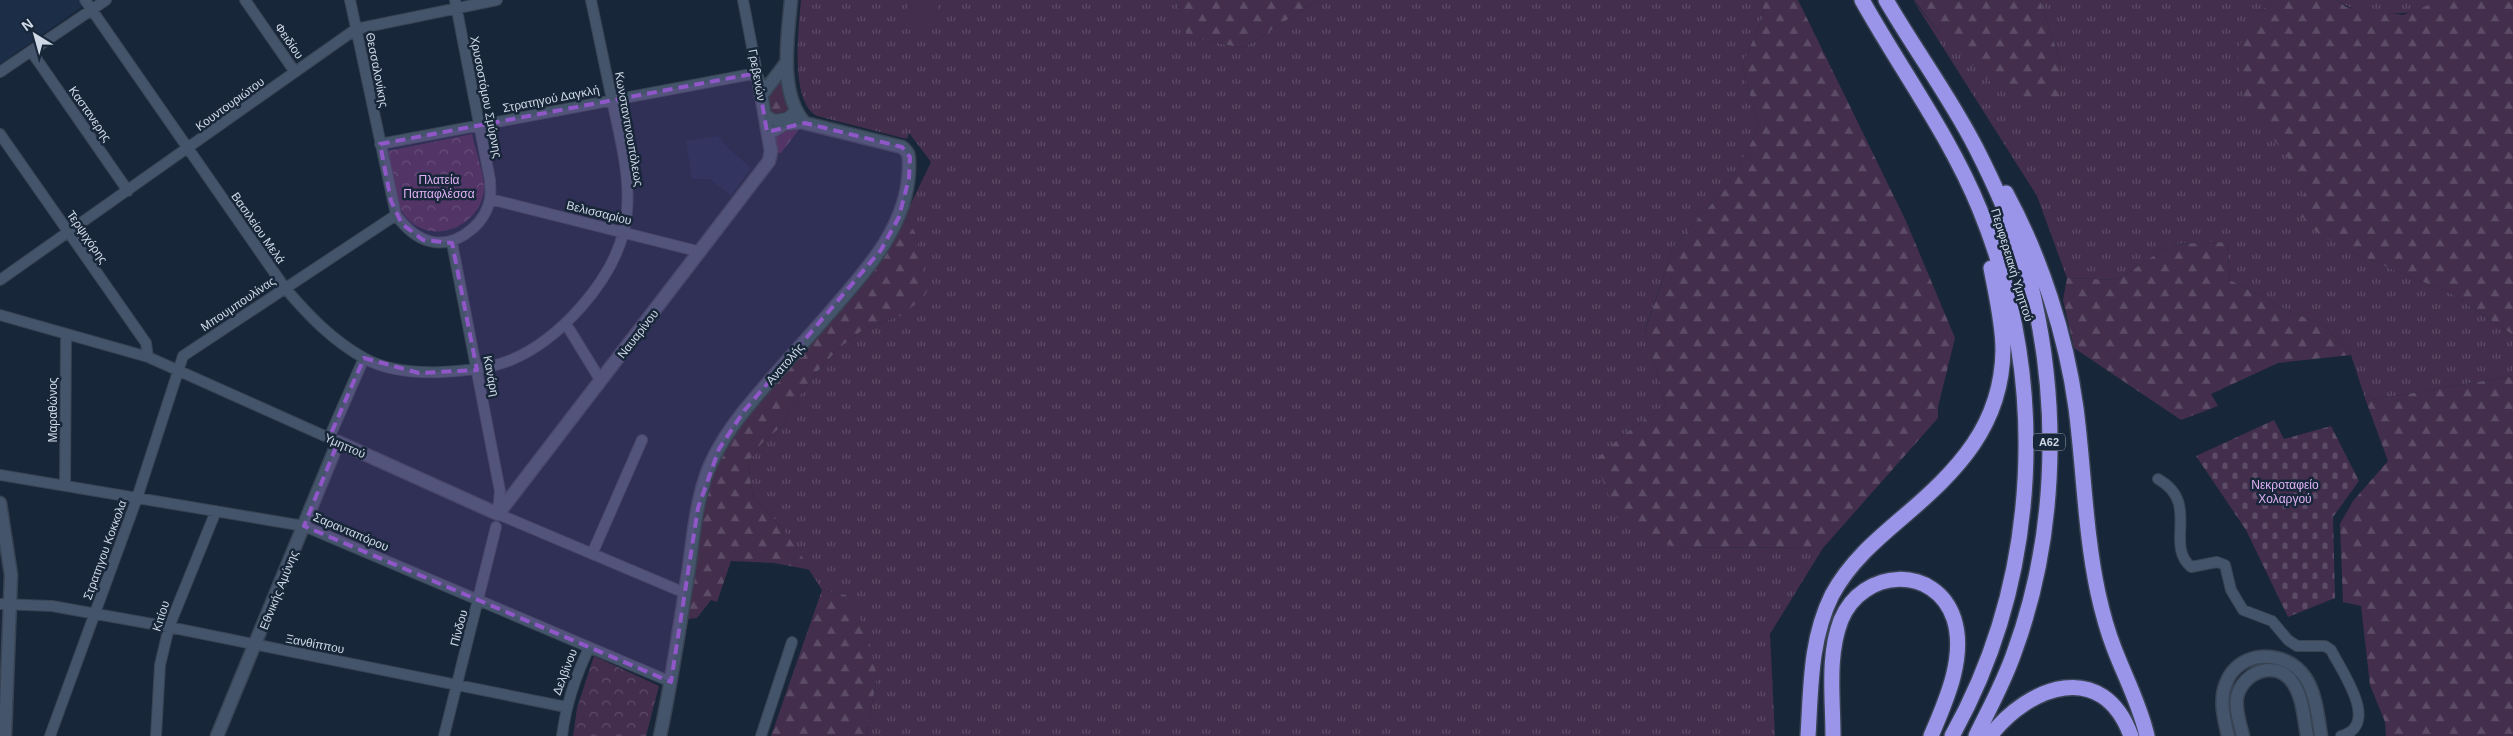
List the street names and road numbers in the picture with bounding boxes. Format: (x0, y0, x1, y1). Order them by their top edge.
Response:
street label: Φειδίου (272, 21, 306, 61)
street label: Θεσσαλονίκης (363, 31, 391, 109)
street label: Χρυσοστόμου Σμύρνης (467, 35, 505, 159)
street label: Γρεβενών (746, 48, 768, 102)
street label: Κωνσταντινουπόλεως (612, 71, 646, 188)
street label: Κουντουριώτου (193, 74, 267, 134)
street label: Στρατηγού Δαγκλή (501, 83, 601, 115)
street label: Καστανερης (66, 84, 114, 145)
street label: Βασιλείου Μελά (228, 190, 288, 266)
street label: Βελισσαρίου (565, 198, 633, 228)
street label: Περιφερειακή Υμηττού (1988, 207, 2036, 323)
street label: Τερψιχόρης (64, 208, 110, 266)
street label: Μπουμπουλίνας (198, 274, 278, 334)
street label: Ναυαρίνου (615, 307, 661, 361)
street label: Ανατολής (763, 340, 807, 388)
street label: Κανάρη (480, 354, 502, 398)
street label: Μαραθώνος (46, 377, 60, 443)
street label: Υμηττού (322, 431, 368, 461)
road number: Α62 (2033, 434, 2065, 451)
street label: Στρατηγου Κοκκολα (80, 498, 130, 602)
street label: Σαρανταπόρου (311, 510, 391, 554)
street label: Εθνικής Αμύνης (257, 548, 301, 632)
street label: Κιτίου (150, 599, 172, 633)
street label: Πίνδου (447, 608, 471, 648)
street label: Ξανθίππου (284, 631, 346, 657)
street label: Δελβίνου (550, 647, 580, 697)

